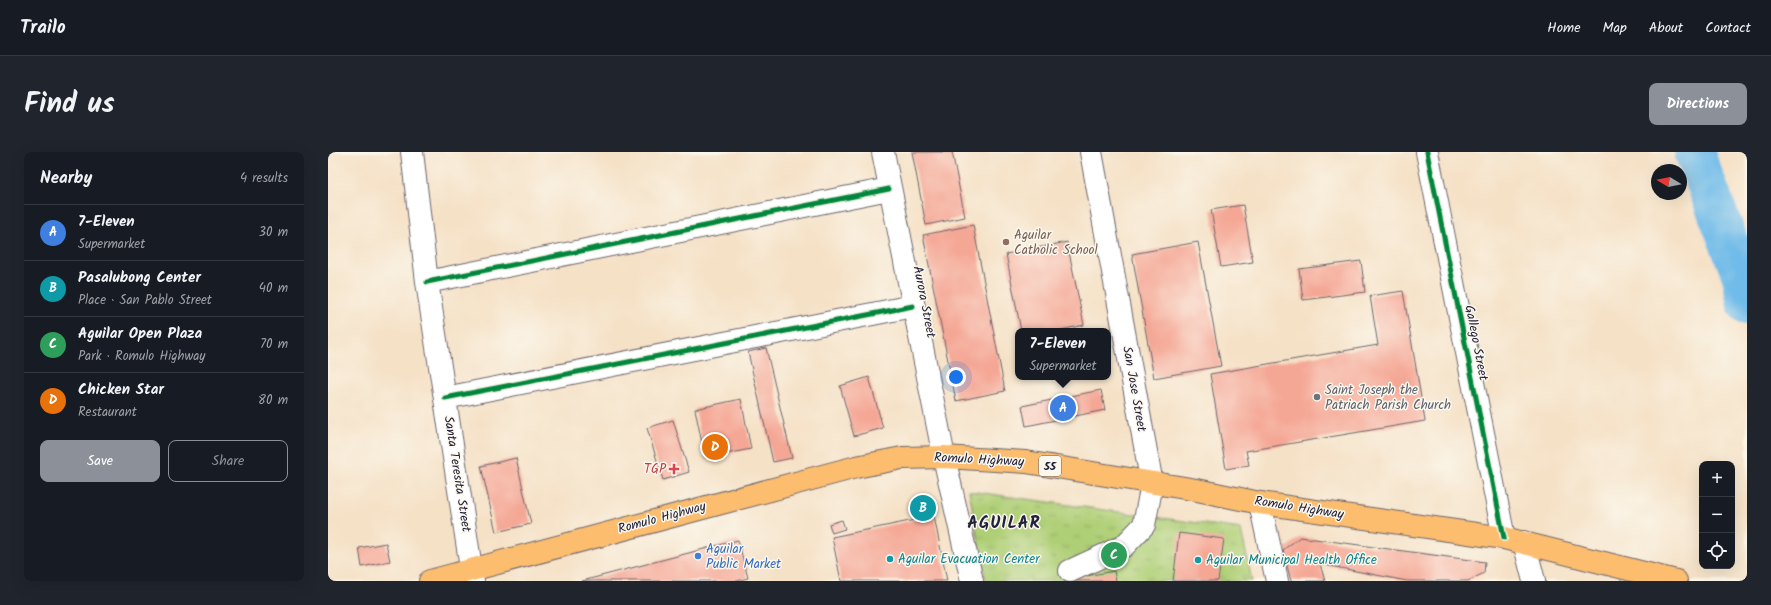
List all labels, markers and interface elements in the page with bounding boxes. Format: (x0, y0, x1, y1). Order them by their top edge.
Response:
text: Trailo (20, 13, 66, 43)
text: Home (1547, 17, 1581, 39)
text: Map (1603, 17, 1627, 39)
text: About (1649, 17, 1683, 39)
text: Contact (1705, 17, 1751, 39)
text: Find us (24, 82, 115, 127)
button: Directions (1649, 83, 1747, 125)
north arrow (1651, 164, 1687, 200)
text: Nearby (40, 165, 92, 192)
text: 4 results (240, 168, 288, 189)
text: 7-Eleven (78, 210, 135, 234)
text: A (49, 222, 57, 243)
text: 30 m (259, 222, 288, 243)
place label: Aguilar Catholic School (1014, 225, 1098, 261)
text: Supermarket (78, 234, 145, 255)
marker: Aguilar Catholic School (1001, 237, 1011, 247)
street label: Aurora Street (907, 264, 941, 341)
text: Pasalubong Center (78, 266, 201, 290)
text: B (49, 278, 57, 299)
text: 40 m (259, 278, 288, 299)
text: Place · San Pablo Street (78, 290, 212, 311)
street label: Gallego Street (1458, 303, 1494, 383)
text: Aguilar Open Plaza (78, 322, 202, 346)
popup (1015, 328, 1111, 380)
text: 7-Eleven (1029, 332, 1086, 356)
text: C (49, 334, 57, 355)
text: 70 m (260, 334, 288, 355)
street label: San Jose Street (1116, 344, 1152, 434)
text: Park · Romulo Highway (78, 346, 205, 367)
text: Supermarket (1029, 356, 1097, 377)
your location (946, 367, 966, 387)
text: Chicken Star (78, 378, 164, 402)
place label: Saint Joseph the Patriach Parish Church (1325, 380, 1451, 416)
text: D (49, 390, 57, 411)
text: 80 m (258, 390, 288, 411)
marker: Saint Joseph the Patriach Parish Church (1312, 392, 1322, 402)
pin: A (1050, 393, 1076, 423)
text: Restaurant (78, 402, 137, 423)
street label: Santa Teresita Street (437, 414, 477, 534)
pin: D (702, 432, 728, 462)
button: Save (40, 440, 160, 482)
button: Share (168, 440, 288, 482)
street label: Romulo Highway (933, 447, 1026, 473)
road number: 55 (1039, 456, 1061, 476)
place label: TGP (644, 459, 667, 480)
map controls (1699, 461, 1735, 569)
button: + (1699, 461, 1735, 497)
marker: TGP (669, 464, 679, 474)
street label: Romulo Highway (1253, 491, 1346, 526)
pin: B (910, 493, 936, 523)
street label: Romulo Highway (616, 496, 709, 540)
button: − (1699, 497, 1735, 533)
district label: AGUILAR (967, 510, 1041, 537)
button: locate (1699, 533, 1735, 569)
place label: Aguilar Public Market (706, 539, 782, 575)
pin: C (1101, 540, 1127, 570)
place label: Aguilar Evacuation Center (898, 549, 1040, 570)
place label: Aguilar Municipal Health Office (1206, 550, 1377, 571)
marker: Aguilar Public Market (693, 551, 703, 561)
marker: Aguilar Evacuation Center (885, 554, 895, 564)
marker: Aguilar Municipal Health Office (1193, 555, 1203, 565)

